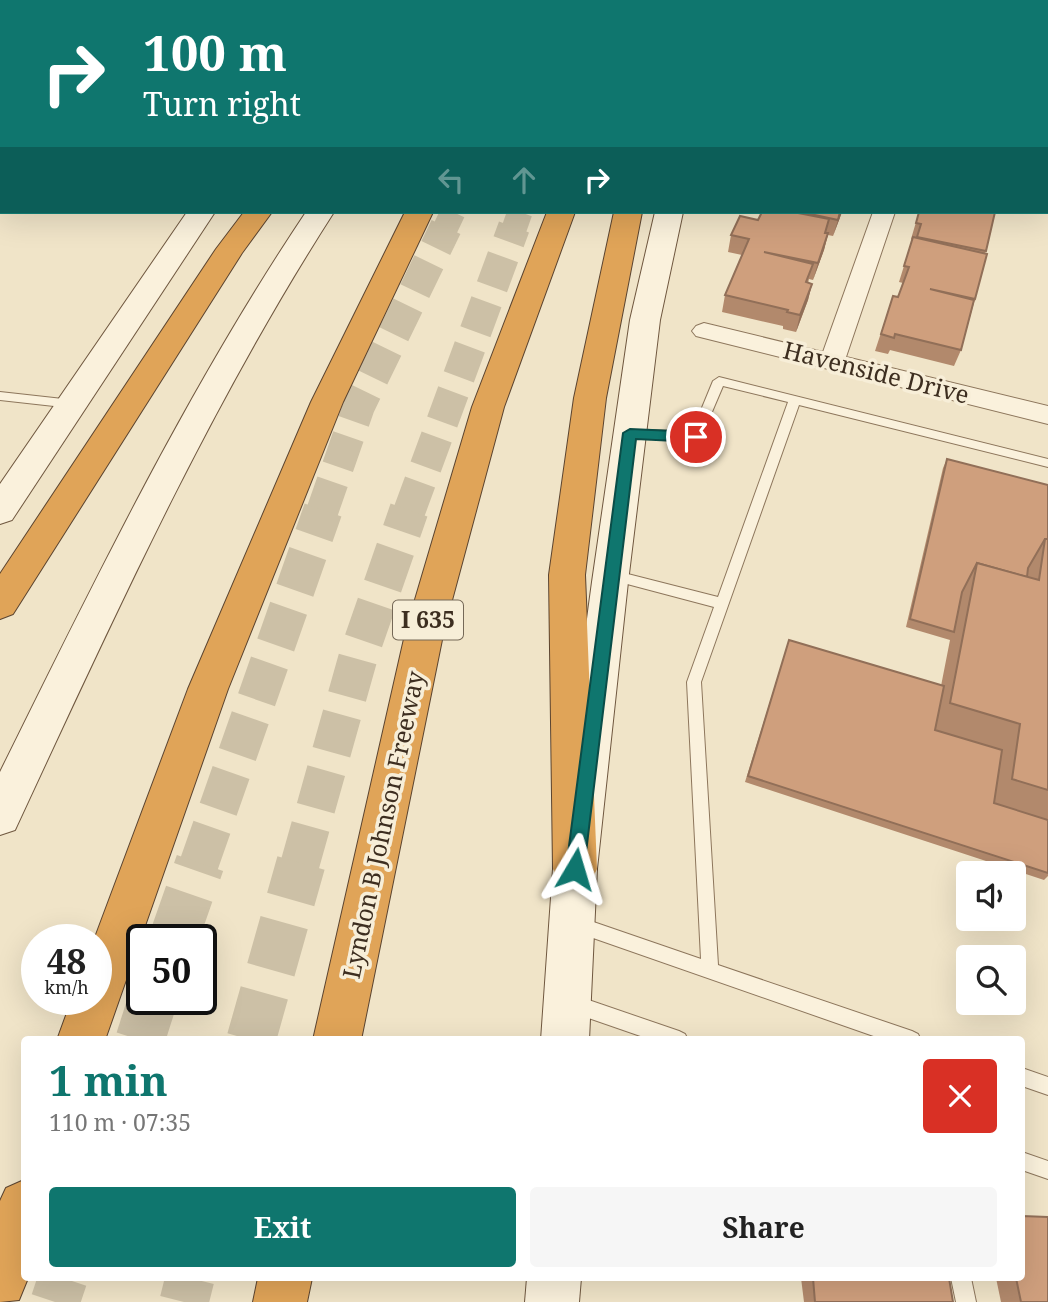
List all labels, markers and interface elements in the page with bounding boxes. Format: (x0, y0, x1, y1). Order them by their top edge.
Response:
text: 100 m (143, 19, 287, 85)
icon: right (28, 28, 119, 119)
text: Turn right (143, 82, 301, 125)
icon: left (432, 161, 470, 199)
icon: ahead (505, 161, 543, 199)
icon: right (578, 161, 616, 199)
street label: Havenside Drive (780, 333, 973, 411)
pin (666, 407, 726, 467)
icon: arrive (677, 418, 715, 456)
road number: I 635 (393, 600, 463, 640)
street label: Lyndon B Johnson Freeway (334, 668, 431, 981)
position arrow (538, 832, 612, 906)
map controls (956, 861, 1026, 1015)
button: sound (956, 861, 1026, 931)
speed limit sign: 50 (126, 924, 217, 1015)
text: 48 (47, 937, 86, 984)
button: search (956, 945, 1026, 1015)
text: km/h (44, 975, 89, 999)
text: 1 min (49, 1051, 168, 1108)
button: close (923, 1059, 997, 1133)
text: 110 m · 07:35 (49, 1106, 191, 1138)
button: Exit (49, 1187, 516, 1267)
button: Share (530, 1187, 997, 1267)

